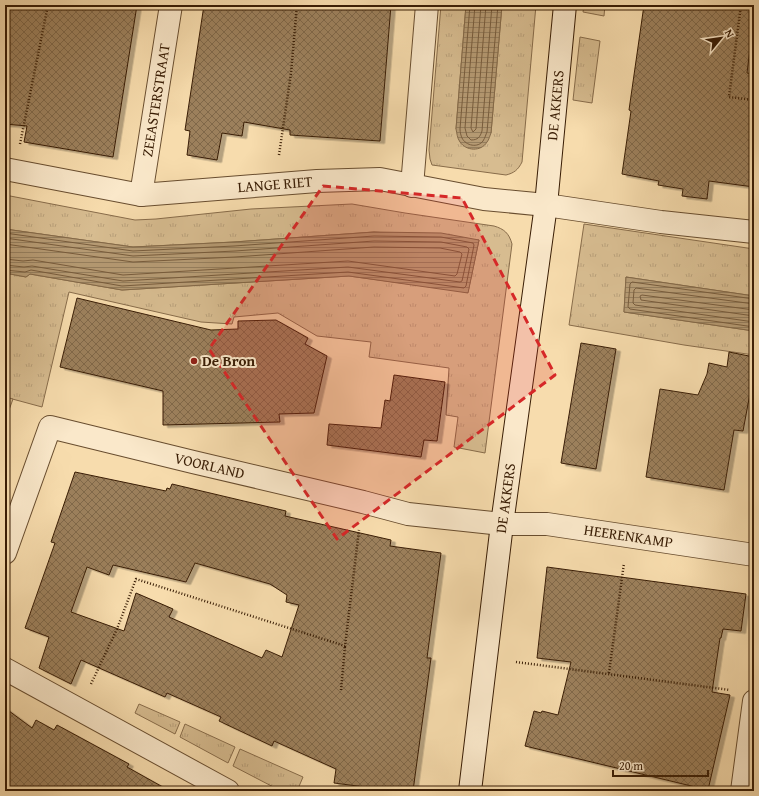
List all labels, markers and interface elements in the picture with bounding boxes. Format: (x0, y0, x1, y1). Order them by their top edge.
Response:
north arrow (701, 18, 741, 58)
text: N (721, 26, 739, 41)
street label: ZEEASTERSTRAAT (136, 41, 175, 158)
street label: DE AKKERS (541, 69, 569, 141)
street label: LANGE RIET (237, 170, 314, 197)
place label: De Bron (202, 350, 255, 371)
marker: De Bron (189, 356, 199, 366)
street label: VOORLAND (172, 447, 247, 484)
street label: DE AKKERS (490, 462, 520, 534)
street label: HEERENKAMP (583, 519, 674, 553)
scale bar (613, 752, 708, 778)
text: 20 m (619, 757, 643, 774)

